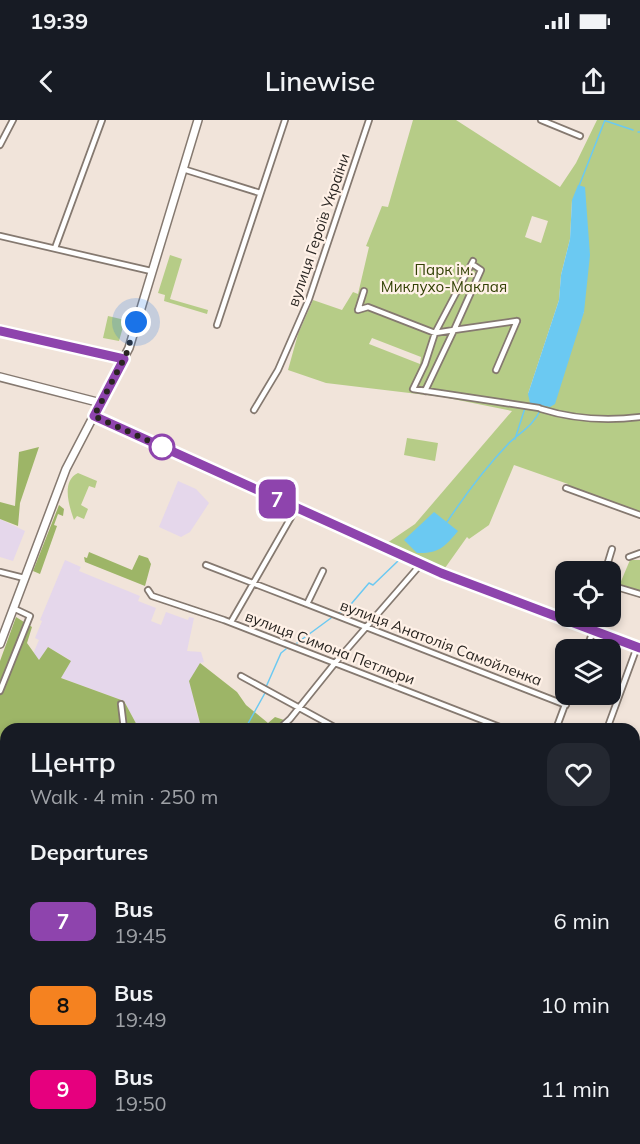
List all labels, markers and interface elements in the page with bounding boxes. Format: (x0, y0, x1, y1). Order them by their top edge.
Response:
text: 19:39 (30, 7, 88, 35)
text: Linewise (265, 64, 375, 98)
icon: back (30, 65, 63, 98)
icon: share (577, 65, 610, 98)
street label: вулиця Героїв України (283, 151, 354, 309)
park label: Парк ім. Миклухо-Маклая (381, 260, 507, 296)
your location (121, 307, 151, 337)
unlabelled marker (149, 434, 175, 460)
line badge: 7 (258, 480, 296, 518)
text: 7 (271, 486, 283, 512)
map controls (555, 561, 621, 705)
button: locate (555, 561, 621, 627)
street label: вулиця Анатолія Самойленка (338, 595, 545, 690)
street label: вулиця Симона Петлюри (243, 606, 418, 689)
button: layers (555, 639, 621, 705)
button: heart (547, 743, 610, 806)
text: Центр (30, 744, 116, 779)
text: Walk · 4 min · 250 m (30, 784, 218, 809)
text: Departures (30, 838, 148, 866)
text: Bus (114, 895, 153, 923)
text: 6 min (554, 907, 610, 935)
text: 7 (57, 908, 69, 934)
text: 19:45 (114, 923, 167, 948)
text: Bus (114, 979, 153, 1007)
text: 10 min (540, 991, 610, 1019)
text: 8 (57, 992, 69, 1018)
text: 19:49 (114, 1007, 167, 1032)
text: Bus (114, 1063, 153, 1091)
text: 11 min (540, 1075, 610, 1103)
text: 9 (57, 1076, 69, 1102)
text: 19:50 (114, 1091, 167, 1116)

